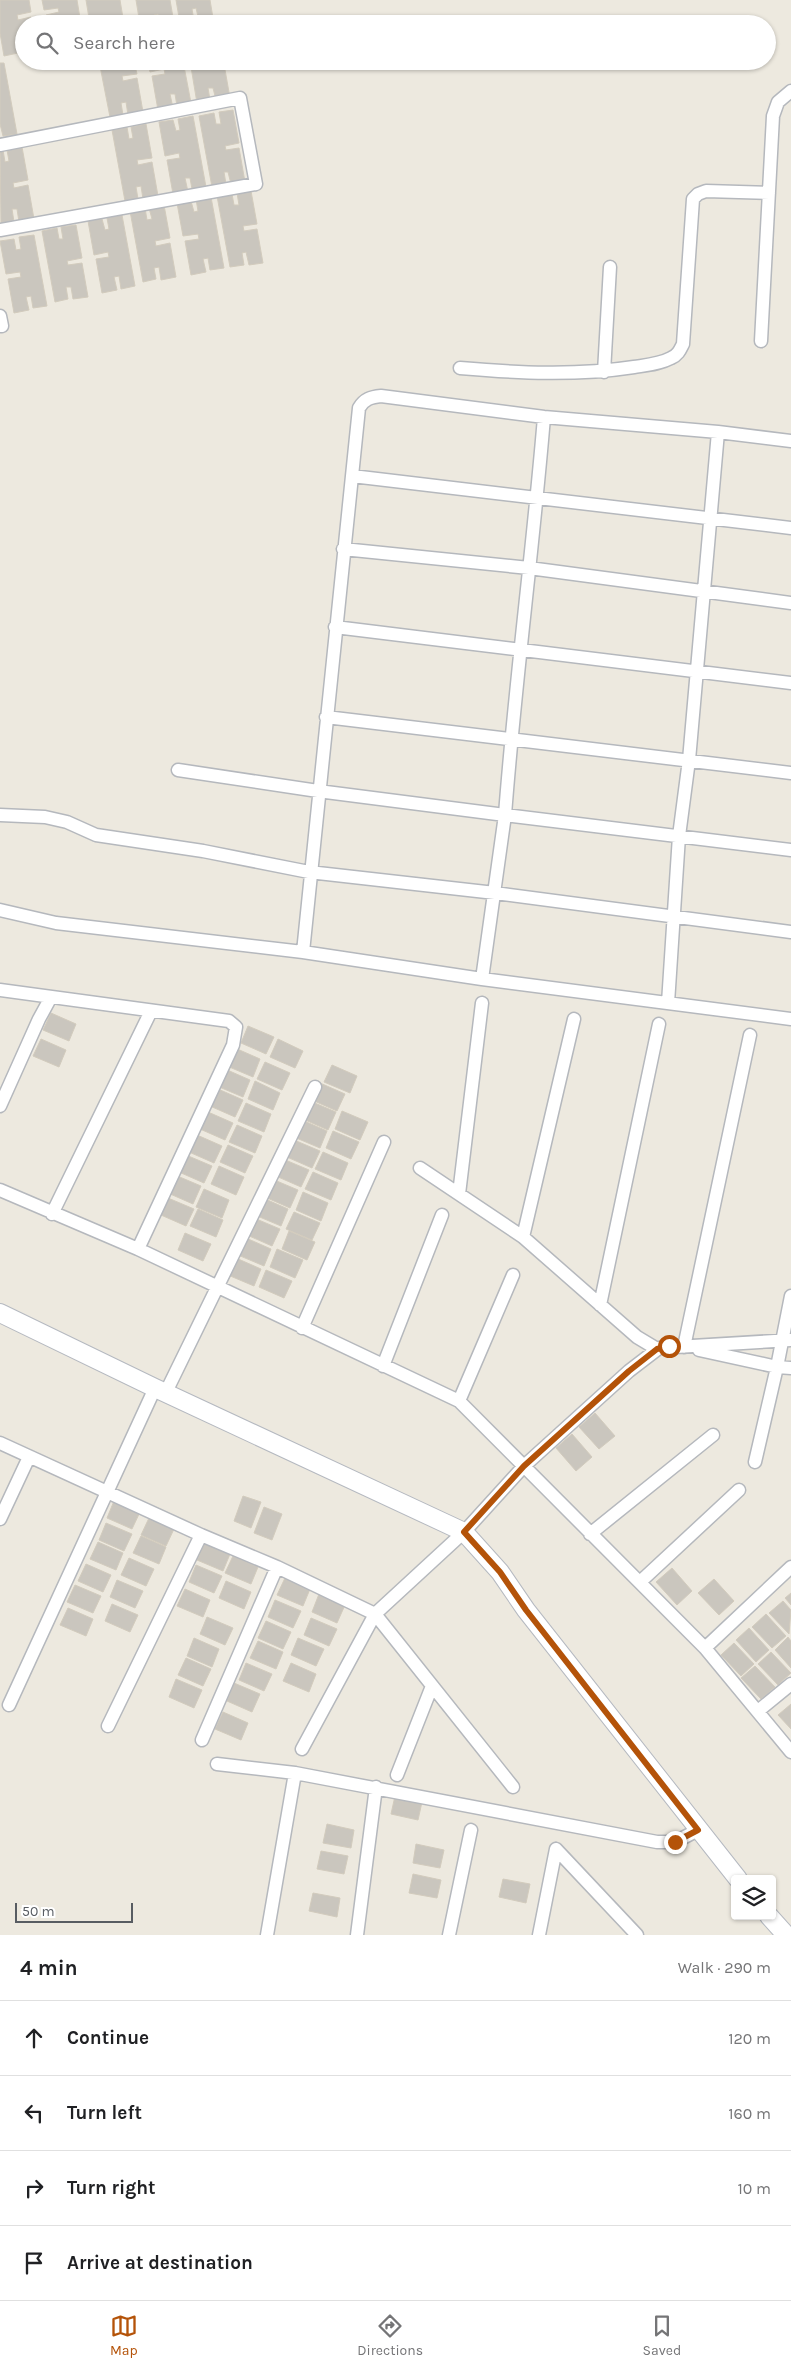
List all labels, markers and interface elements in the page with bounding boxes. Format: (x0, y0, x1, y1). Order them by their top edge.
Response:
search box (15, 15, 776, 70)
icon: search (33, 29, 61, 57)
text: Search here (73, 32, 175, 54)
route start (658, 1335, 681, 1358)
route end (664, 1831, 687, 1854)
map controls (731, 1875, 776, 1920)
button: layers (731, 1875, 776, 1920)
scale bar (15, 1900, 132, 1923)
text: 50 m (22, 1903, 55, 1920)
text: 4 min (20, 1956, 78, 1980)
text: Walk · 290 m (678, 1958, 771, 1977)
icon: ahead (20, 2024, 48, 2052)
text: Continue (67, 2027, 149, 2049)
text: 120 m (728, 2029, 771, 2048)
icon: left (20, 2099, 48, 2127)
text: Turn left (67, 2102, 142, 2124)
text: 160 m (728, 2104, 771, 2123)
icon: right (20, 2174, 48, 2202)
text: Turn right (67, 2177, 156, 2199)
text: 10 m (737, 2179, 771, 2198)
icon: arrive (20, 2249, 48, 2277)
text: Arrive at destination (67, 2252, 253, 2274)
tab: Map (110, 2312, 138, 2359)
tab: Directions (357, 2312, 423, 2359)
tab: Saved (643, 2312, 681, 2359)

